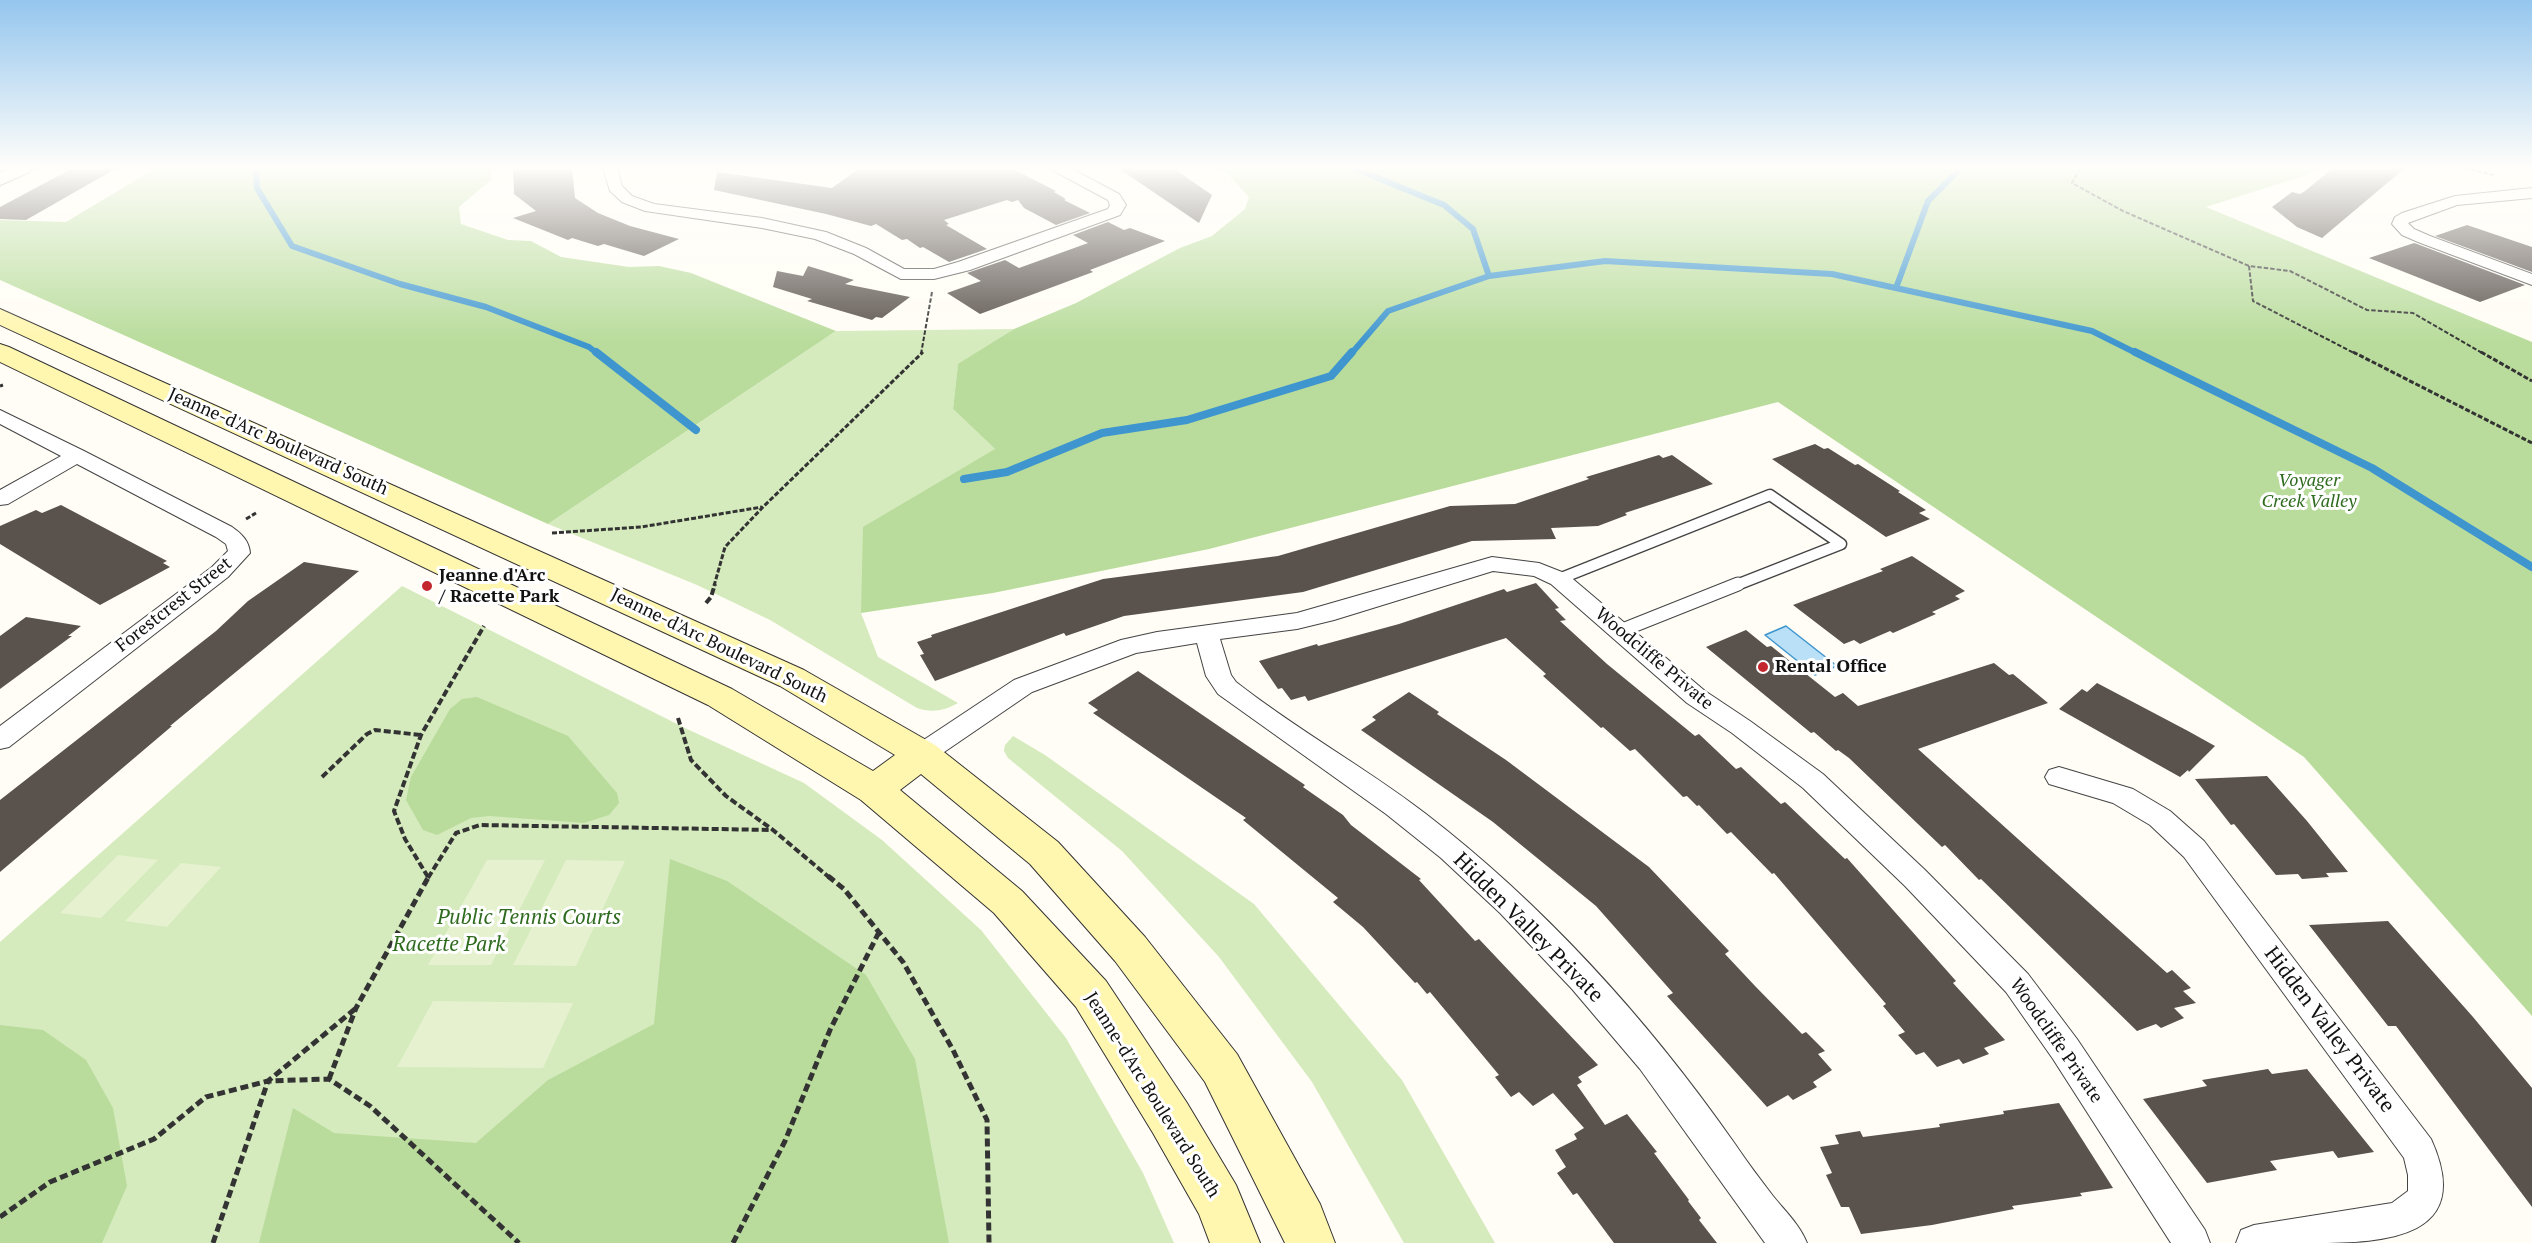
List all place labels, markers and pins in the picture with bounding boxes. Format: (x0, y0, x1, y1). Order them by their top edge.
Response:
place label: Jeanne d'Arc / Racette Park (439, 565, 559, 608)
marker: Jeanne d'Arc / Racette Park (420, 579, 434, 593)
place label: Rental Office (1775, 656, 1887, 678)
marker: Rental Office (1756, 660, 1770, 674)

